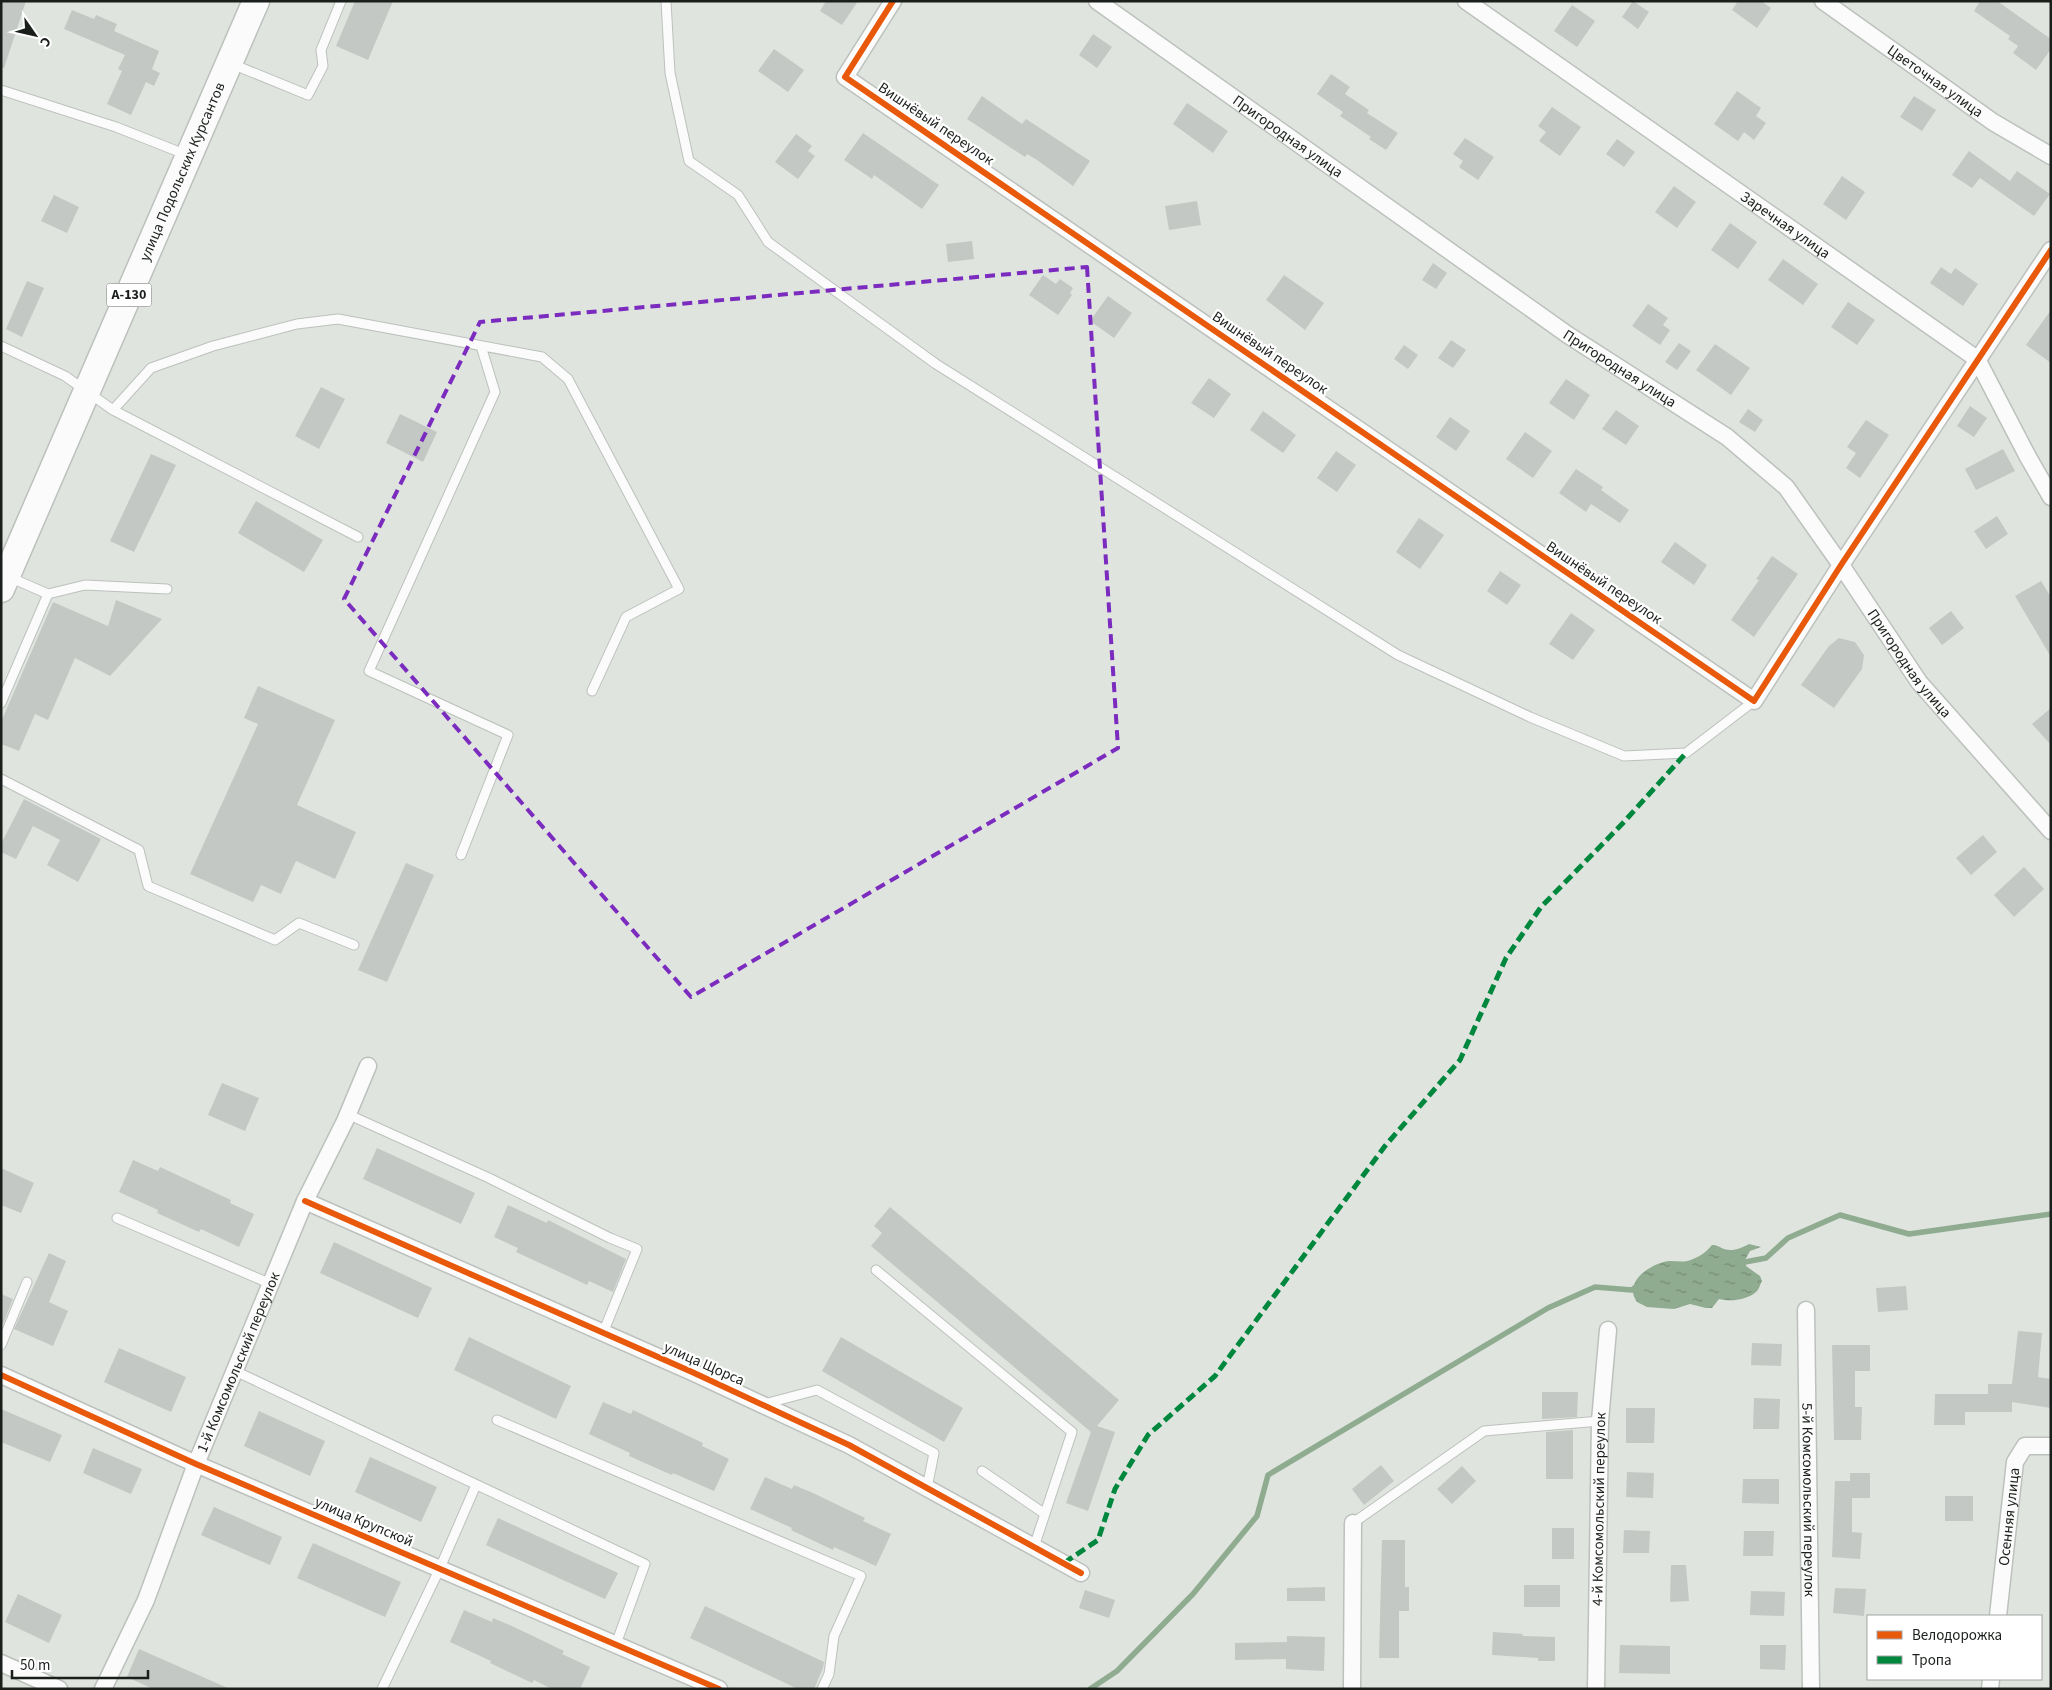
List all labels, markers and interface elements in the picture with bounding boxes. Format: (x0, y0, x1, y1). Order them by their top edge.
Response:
north arrow (10, 10, 60, 60)
text: С (34, 33, 56, 51)
street label: Цветочная улица (1883, 40, 1988, 122)
street label: Вишнёвый переулок (874, 77, 999, 171)
street label: улица Подольских Курсантов (134, 78, 230, 264)
street label: Пригородная улица (1228, 90, 1347, 183)
street label: Заречная улица (1736, 186, 1835, 264)
road number: А-130 (106, 284, 152, 306)
street label: Вишнёвый переулок (1208, 306, 1333, 400)
street label: Пригородная улица (1559, 324, 1681, 412)
street label: Вишнёвый переулок (1542, 536, 1667, 630)
street label: Пригородная улица (1863, 605, 1956, 722)
street label: 1-й Комсомольский переулок (191, 1268, 285, 1456)
street label: улица Щорса (660, 1337, 748, 1391)
street label: 5-й Комсомольский переулок (1797, 1403, 1820, 1598)
street label: 4-й Комсомольский переулок (1587, 1411, 1611, 1606)
street label: Осенняя улица (1993, 1466, 2025, 1567)
street label: улица Крупской (311, 1492, 417, 1552)
legend (1867, 1615, 2042, 1680)
text: Велодорожка (1912, 1625, 2002, 1646)
scale bar (12, 1648, 149, 1680)
text: Тропа (1912, 1650, 1952, 1671)
text: 50 m (20, 1655, 50, 1676)

